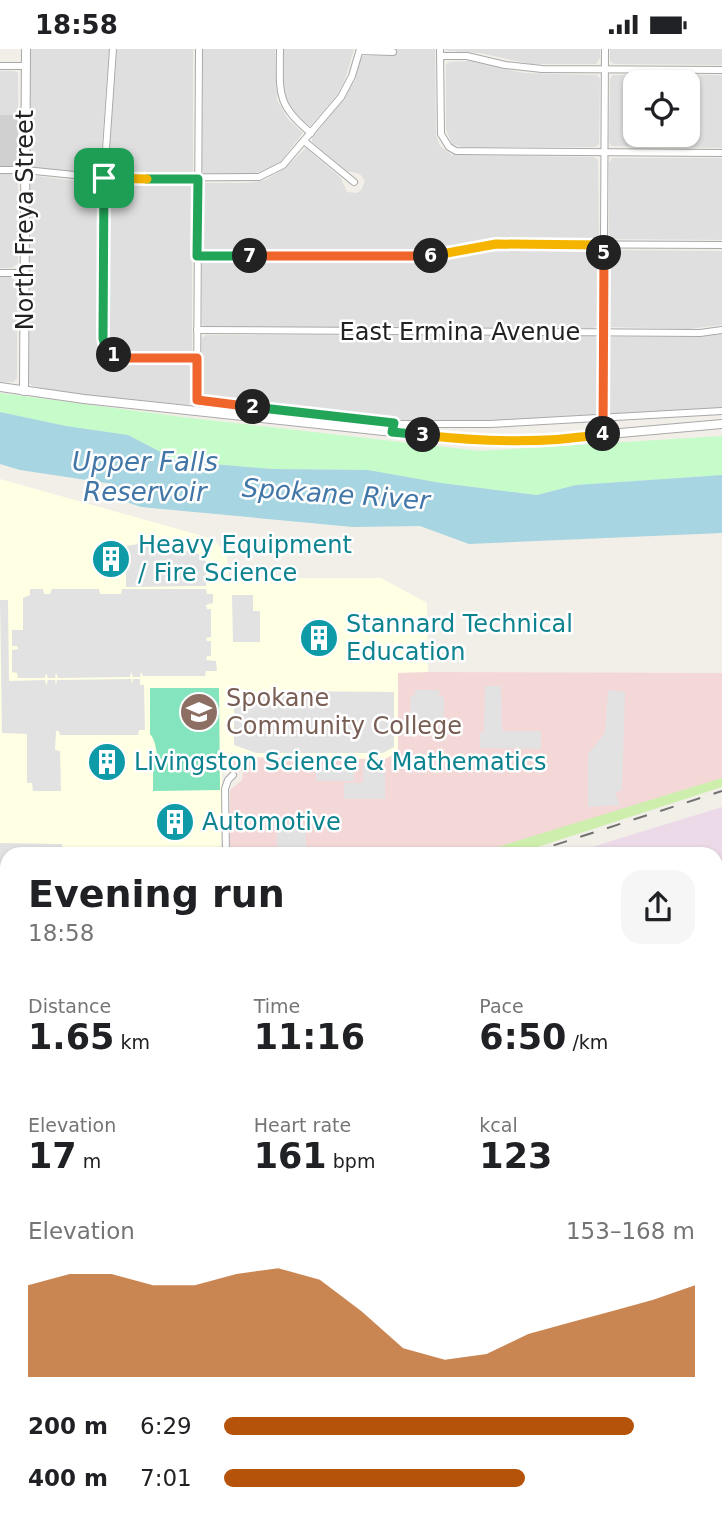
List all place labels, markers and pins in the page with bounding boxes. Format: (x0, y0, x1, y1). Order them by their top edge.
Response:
pin (74, 148, 134, 208)
pin: 5 (586, 235, 622, 271)
pin: 7 (232, 239, 268, 273)
pin: 6 (414, 239, 448, 273)
pin: 1 (96, 337, 132, 373)
pin: 2 (236, 389, 270, 425)
pin: 3 (406, 417, 440, 453)
pin: 4 (586, 417, 620, 451)
place label: Heavy Equipment / Fire Science (138, 531, 352, 587)
building icon: Heavy Equipment / Fire Science (90, 538, 132, 580)
place label: Stannard Technical Education (346, 610, 573, 666)
building icon: Stannard Technical Education (298, 617, 340, 659)
place label: Spokane Community College (226, 684, 462, 740)
school or university icon: Spokane Community College (178, 691, 220, 733)
building icon: Livingston Science & Mathematics (86, 741, 128, 783)
place label: Livingston Science & Mathematics (134, 748, 546, 776)
building icon: Automotive (154, 801, 196, 843)
place label: Automotive (202, 808, 341, 836)

